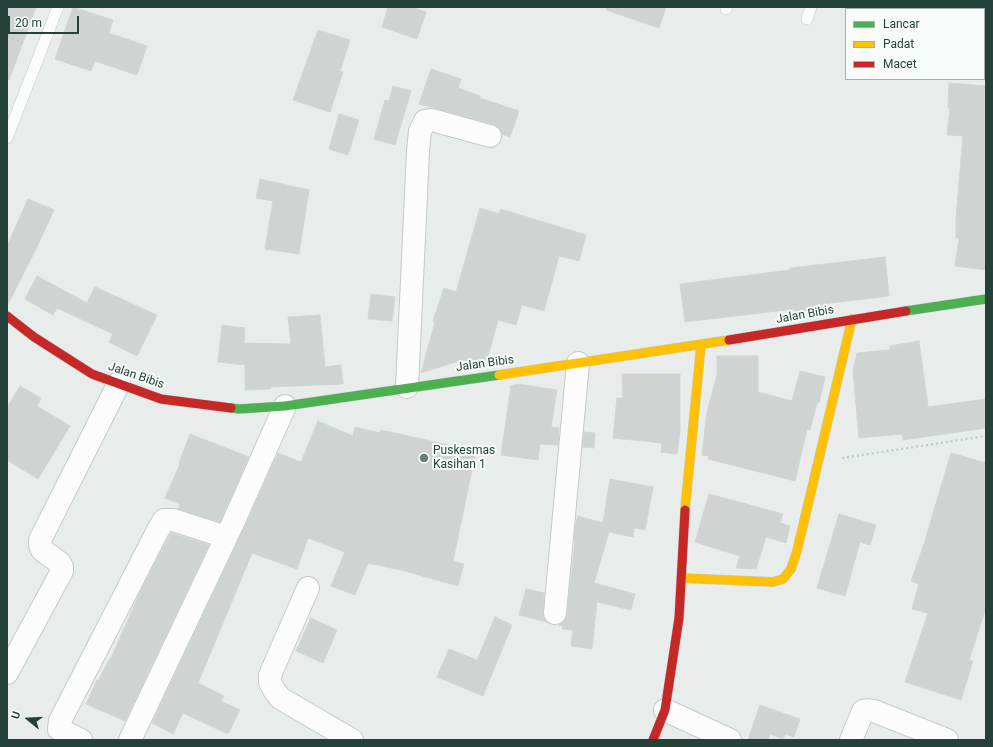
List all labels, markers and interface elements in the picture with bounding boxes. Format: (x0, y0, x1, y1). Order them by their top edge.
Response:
scale bar (10, 8, 81, 34)
legend (845, 8, 985, 80)
text: 20 m (15, 16, 42, 30)
text: Lancar (883, 17, 920, 31)
text: Padat (883, 37, 914, 51)
text: Macet (883, 57, 917, 71)
street label: Jalan Bibis (775, 303, 835, 327)
street label: Jalan Bibis (455, 353, 515, 375)
street label: Jalan Bibis (106, 360, 166, 392)
place label: Puskesmas Kasihan 1 (433, 444, 495, 472)
marker: Puskesmas Kasihan 1 (418, 452, 430, 464)
north arrow (8, 699, 48, 739)
text: U (9, 710, 23, 721)

